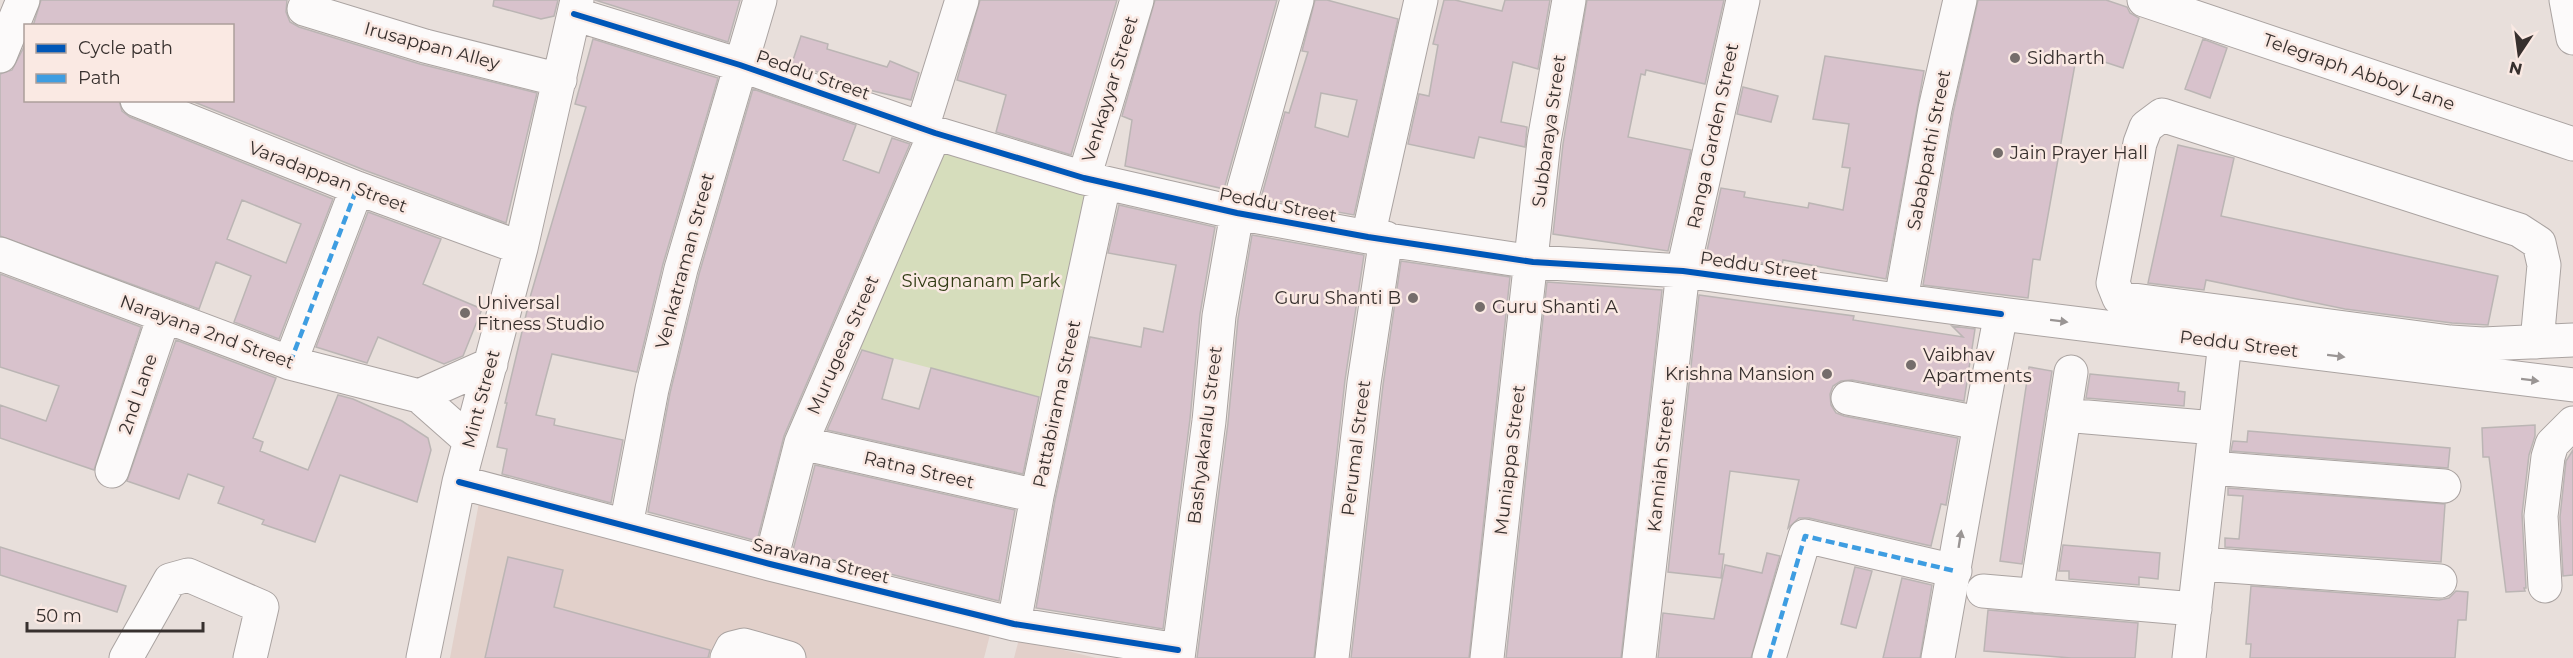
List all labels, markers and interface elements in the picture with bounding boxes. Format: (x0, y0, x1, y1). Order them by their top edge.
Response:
street label: Venkayyar Street (1077, 13, 1143, 165)
street label: Irusappan Alley (362, 17, 502, 75)
legend (24, 24, 234, 102)
north arrow (2489, 24, 2549, 84)
street label: Telegraph Abboy Lane (2260, 29, 2458, 115)
text: Cycle path (78, 37, 173, 59)
street label: Ranga Garden Street (1683, 41, 1743, 231)
street label: Peddu Street (753, 45, 873, 105)
place label: Sidharth (2027, 47, 2105, 69)
marker: Sidharth (2008, 51, 2022, 65)
street label: Subbaraya Street (1527, 53, 1571, 209)
text: N (2507, 57, 2524, 79)
text: Path (78, 67, 121, 89)
street label: Sababpathi Street (1903, 68, 1955, 232)
street label: Varadappan Street (245, 137, 411, 217)
place label: Jain Prayer Hall (2009, 142, 2148, 164)
marker: Jain Prayer Hall (1991, 146, 2005, 160)
street label: Venkatraman Street (651, 171, 719, 351)
street label: Peddu Street (1217, 183, 1339, 227)
street label: Peddu Street (1698, 247, 1820, 285)
park label: Sivagnanam Park (902, 270, 1061, 292)
street label: Murugesa Street (802, 272, 884, 418)
place label: Guru Shanti B (1274, 287, 1401, 309)
street label: Narayana 2nd Street (117, 290, 297, 374)
marker: Guru Shanti B (1406, 291, 1420, 305)
place label: Universal Fitness Studio (477, 292, 605, 335)
place label: Guru Shanti A (1492, 296, 1618, 318)
marker: Guru Shanti A (1473, 300, 1487, 314)
marker: Universal Fitness Studio (458, 306, 472, 320)
one-way arrow (2050, 317, 2069, 326)
street label: Pattabirama Street (1028, 318, 1086, 490)
street label: Peddu Street (2179, 326, 2299, 362)
place label: Vaibhav Apartments (1923, 344, 2032, 387)
street label: Bashyakaralu Street (1183, 345, 1227, 525)
street label: Mint Street (457, 348, 505, 450)
street label: 2nd Lane (114, 351, 162, 437)
one-way arrow (2327, 351, 2346, 361)
marker: Vaibhav Apartments (1904, 358, 1918, 372)
place label: Krishna Mansion (1665, 363, 1815, 385)
marker: Krishna Mansion (1820, 367, 1834, 381)
one-way arrow (2520, 375, 2539, 385)
street label: Perumal Street (1337, 379, 1375, 517)
street label: Muniappa Street (1490, 384, 1530, 536)
street label: Kanniah Street (1643, 397, 1679, 533)
street label: Ratna Street (862, 447, 976, 493)
one-way arrow (1956, 529, 1965, 548)
street label: Saravana Street (750, 533, 892, 589)
scale bar (27, 595, 202, 633)
text: 50 m (36, 605, 82, 627)

